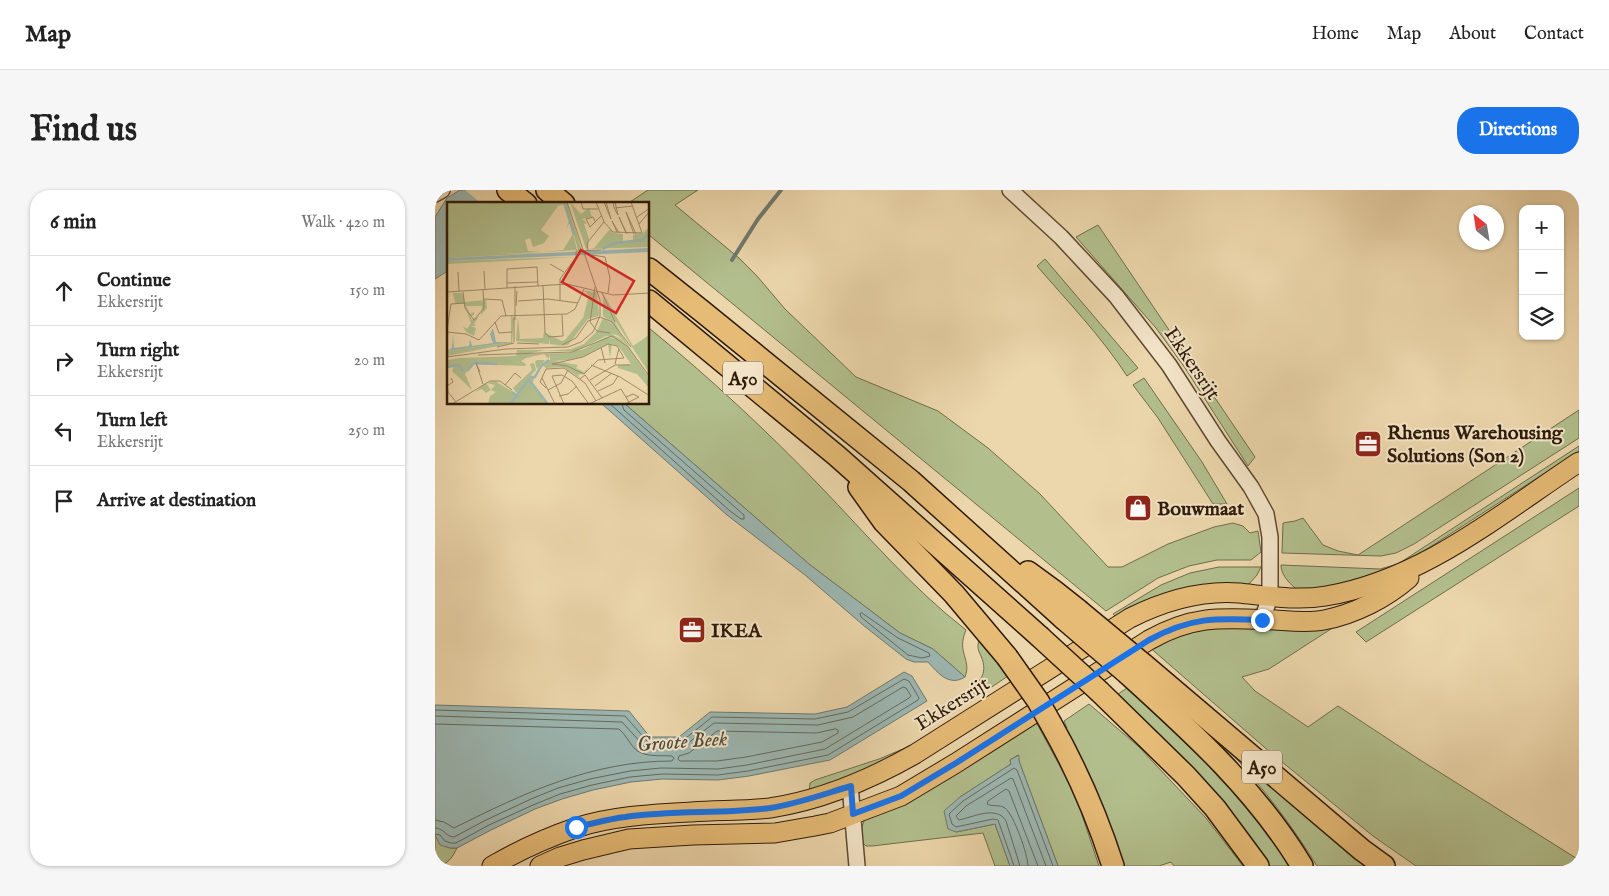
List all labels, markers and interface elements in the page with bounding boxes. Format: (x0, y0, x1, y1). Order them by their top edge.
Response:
text: Map (25, 19, 71, 50)
text: Home (1312, 23, 1359, 46)
text: Map (1387, 23, 1421, 46)
text: About (1449, 23, 1496, 46)
text: Contact (1524, 23, 1584, 46)
button: Directions (1457, 107, 1579, 154)
text: Find us (30, 108, 137, 153)
inset map (447, 202, 650, 405)
north arrow (1459, 205, 1504, 250)
map controls (1519, 205, 1564, 340)
button: + (1519, 205, 1564, 250)
text: 6 min (50, 209, 96, 236)
text: Walk · 420 m (301, 213, 385, 233)
button: − (1519, 250, 1564, 295)
text: Continue (97, 269, 171, 293)
icon: ahead (50, 277, 78, 305)
text: 150 m (350, 281, 385, 301)
text: Ekkersrijt (97, 293, 163, 313)
button: layers (1519, 295, 1564, 340)
street label: Ekkersrijt (1158, 322, 1225, 405)
text: Turn right (97, 339, 179, 363)
icon: right (50, 347, 78, 375)
text: 20 m (354, 351, 385, 371)
road number: A50 (723, 362, 763, 394)
text: Ekkersrijt (97, 363, 163, 383)
text: Turn left (97, 409, 168, 433)
icon: left (50, 417, 78, 445)
text: 250 m (348, 421, 385, 441)
place label: Rhenus Warehousing Solutions (Son 2) (1387, 421, 1564, 469)
office icon: Rhenus Warehousing Solutions (Son 2) (1353, 429, 1383, 459)
text: Ekkersrijt (97, 433, 163, 453)
icon: arrive (50, 487, 78, 515)
text: Arrive at destination (97, 489, 256, 513)
shop icon: Bouwmaat (1123, 493, 1153, 523)
place label: Bouwmaat (1157, 497, 1244, 522)
route end (1251, 609, 1274, 632)
office icon: IKEA (677, 615, 707, 645)
place label: IKEA (711, 619, 763, 644)
street label: Ekkersrijt (911, 672, 995, 737)
water label: Groote Beek (636, 726, 729, 759)
road number: A50 (1242, 750, 1282, 784)
route start (565, 816, 588, 839)

